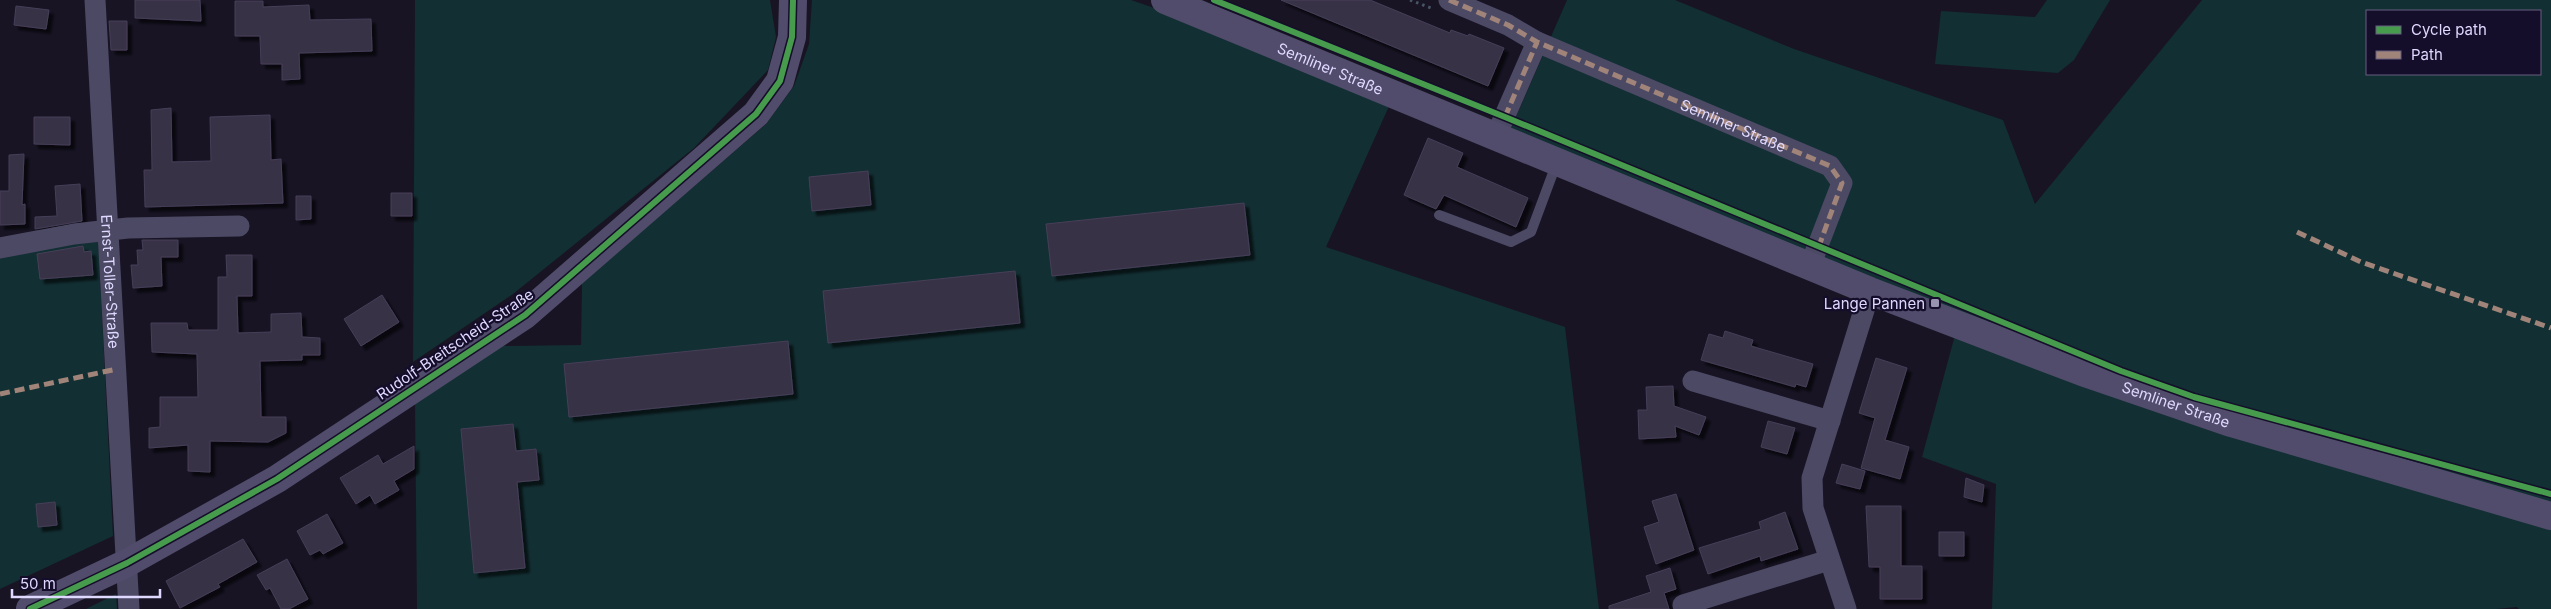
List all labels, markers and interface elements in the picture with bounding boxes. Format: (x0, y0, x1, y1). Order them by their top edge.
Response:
legend (2366, 10, 2541, 75)
text: Cycle path (2411, 20, 2487, 39)
street label: Semliner Straße (1275, 38, 1386, 99)
text: Path (2411, 45, 2443, 64)
street label: Semliner Straße (1678, 94, 1789, 156)
street label: Ernst-Toller-Straße (97, 214, 124, 349)
street label: Rudolf-Breitscheid-Straße (373, 284, 537, 404)
place label: Lange Pannen (1824, 294, 1925, 313)
marker: Lange Pannen (1929, 297, 1941, 309)
street label: Semliner Straße (2119, 377, 2232, 431)
scale bar (12, 566, 160, 598)
text: 50 m (20, 574, 56, 593)

